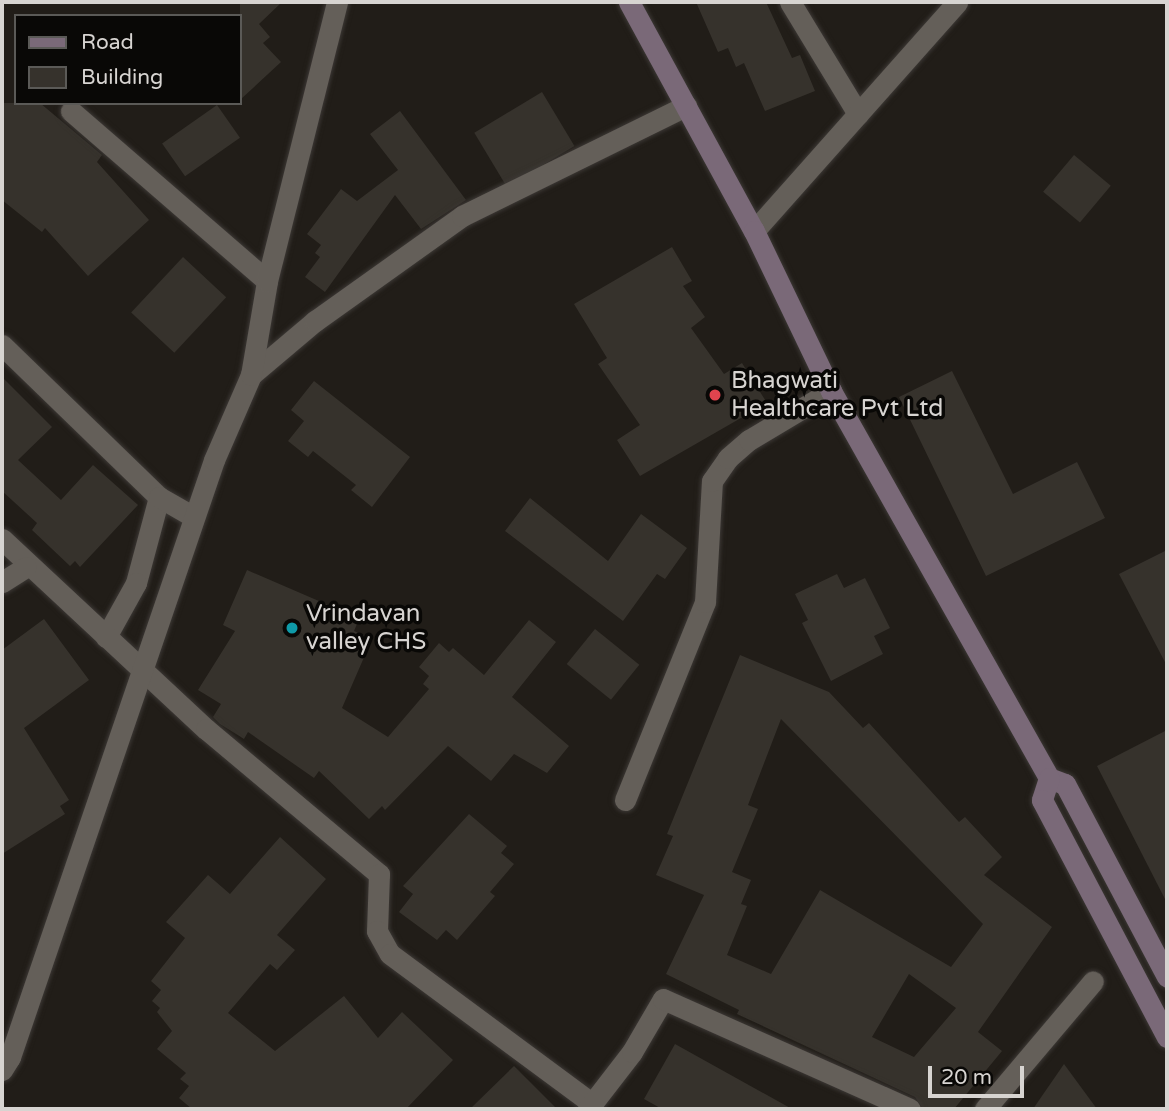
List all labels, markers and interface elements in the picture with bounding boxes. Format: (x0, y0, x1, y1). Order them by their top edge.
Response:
legend (14, 14, 242, 105)
text: Road (81, 30, 134, 55)
text: Building (81, 65, 163, 90)
place label: Bhagwati Healthcare Pvt Ltd (731, 367, 943, 423)
marker: Bhagwati Healthcare Pvt Ltd (705, 385, 725, 405)
place label: Vrindavan valley CHS (306, 600, 426, 656)
marker: Vrindavan valley CHS (284, 620, 300, 636)
scale bar (931, 1052, 1027, 1096)
text: 20 m (941, 1065, 992, 1090)

